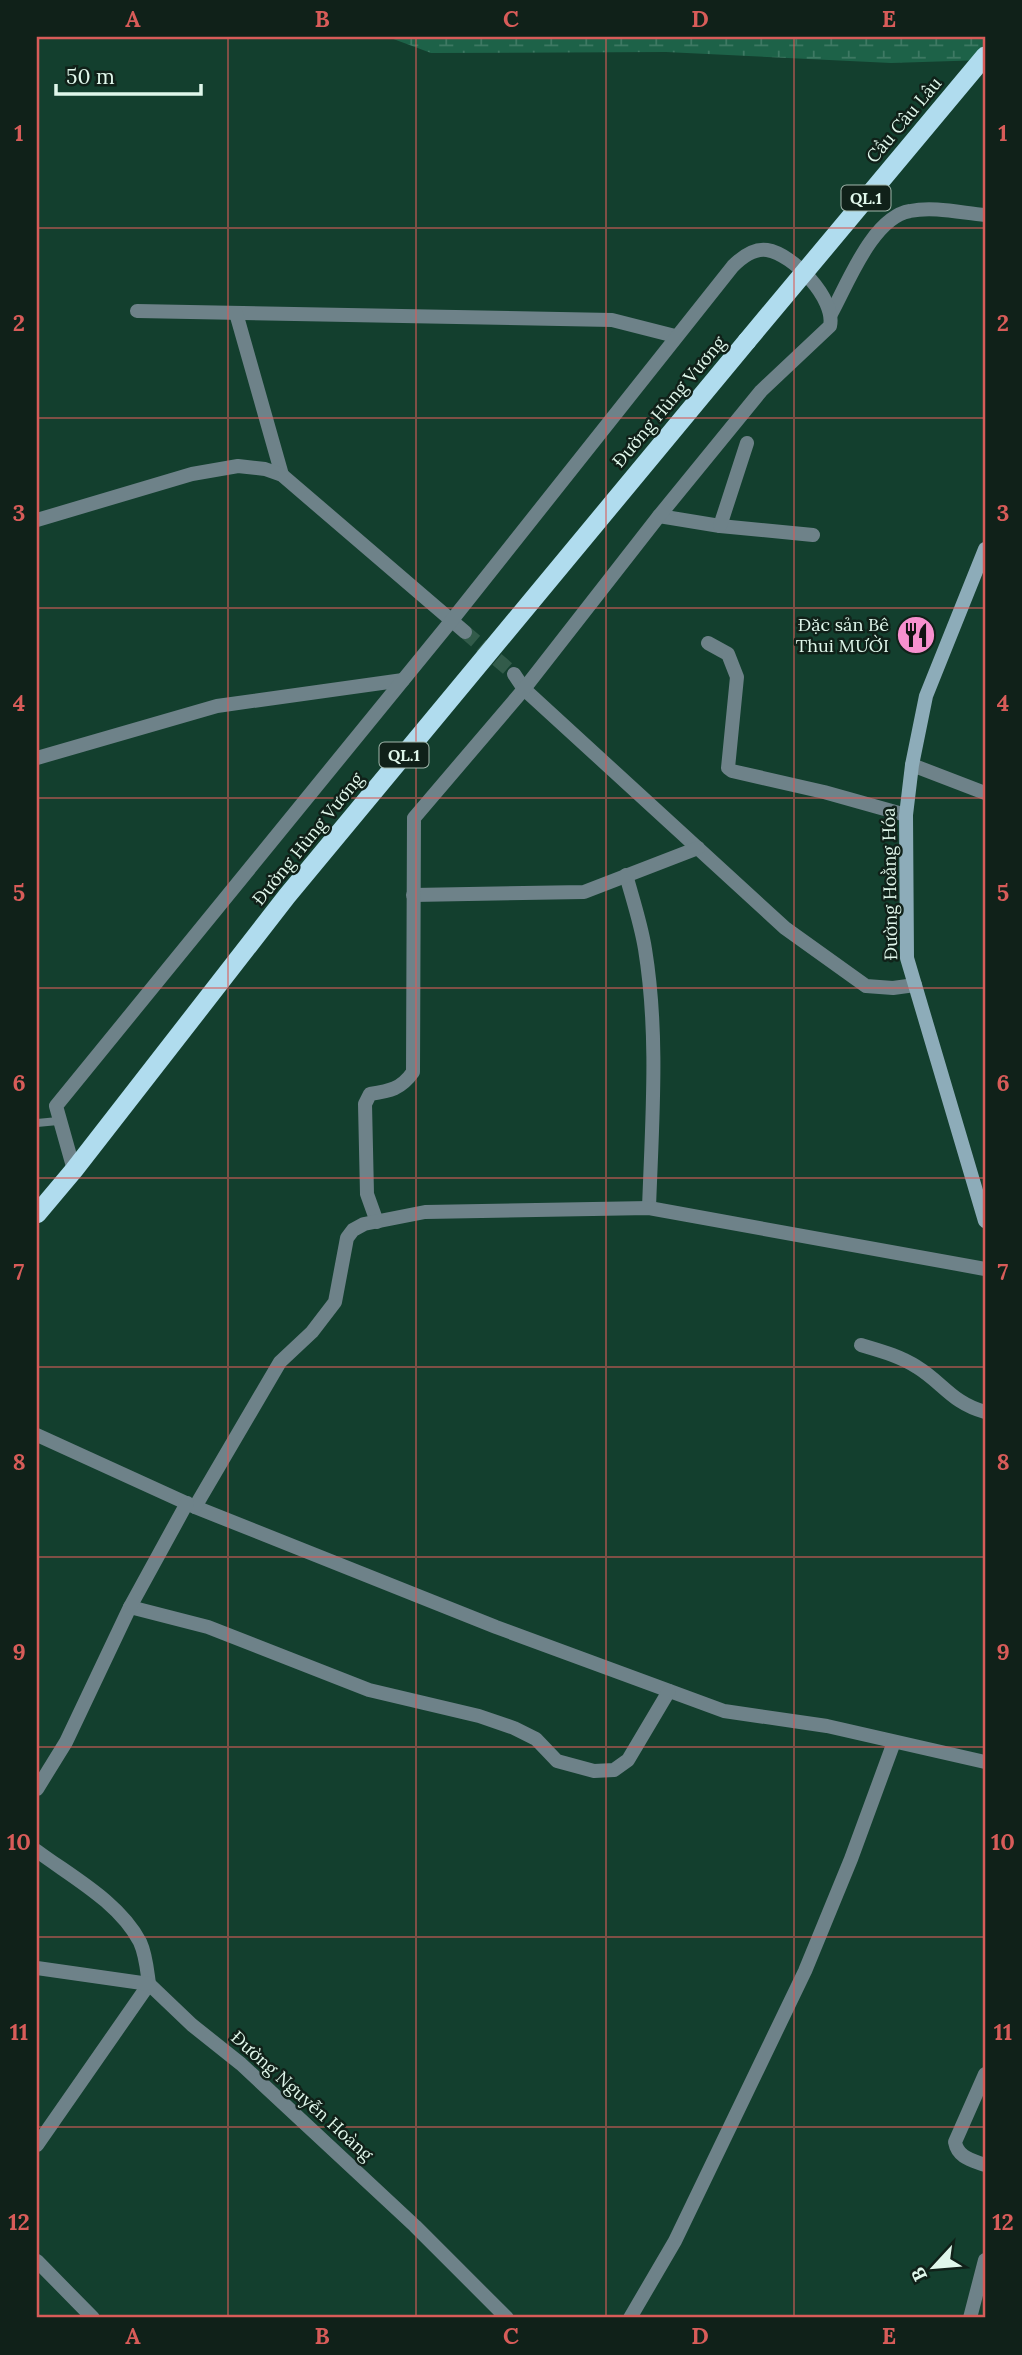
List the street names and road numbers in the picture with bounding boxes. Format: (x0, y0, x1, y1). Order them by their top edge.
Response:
street label: Cầu Câu Lâu (861, 72, 946, 167)
road number: QL.1 (842, 186, 890, 210)
street label: Đường Hùng Vương (607, 331, 731, 472)
road number: QL.1 (380, 742, 428, 768)
street label: Đường Hùng Vương (247, 767, 369, 910)
street label: Đường Hoằng Hóa (877, 807, 902, 961)
street label: Đường Nguyễn Hoàng (226, 2026, 379, 2166)

